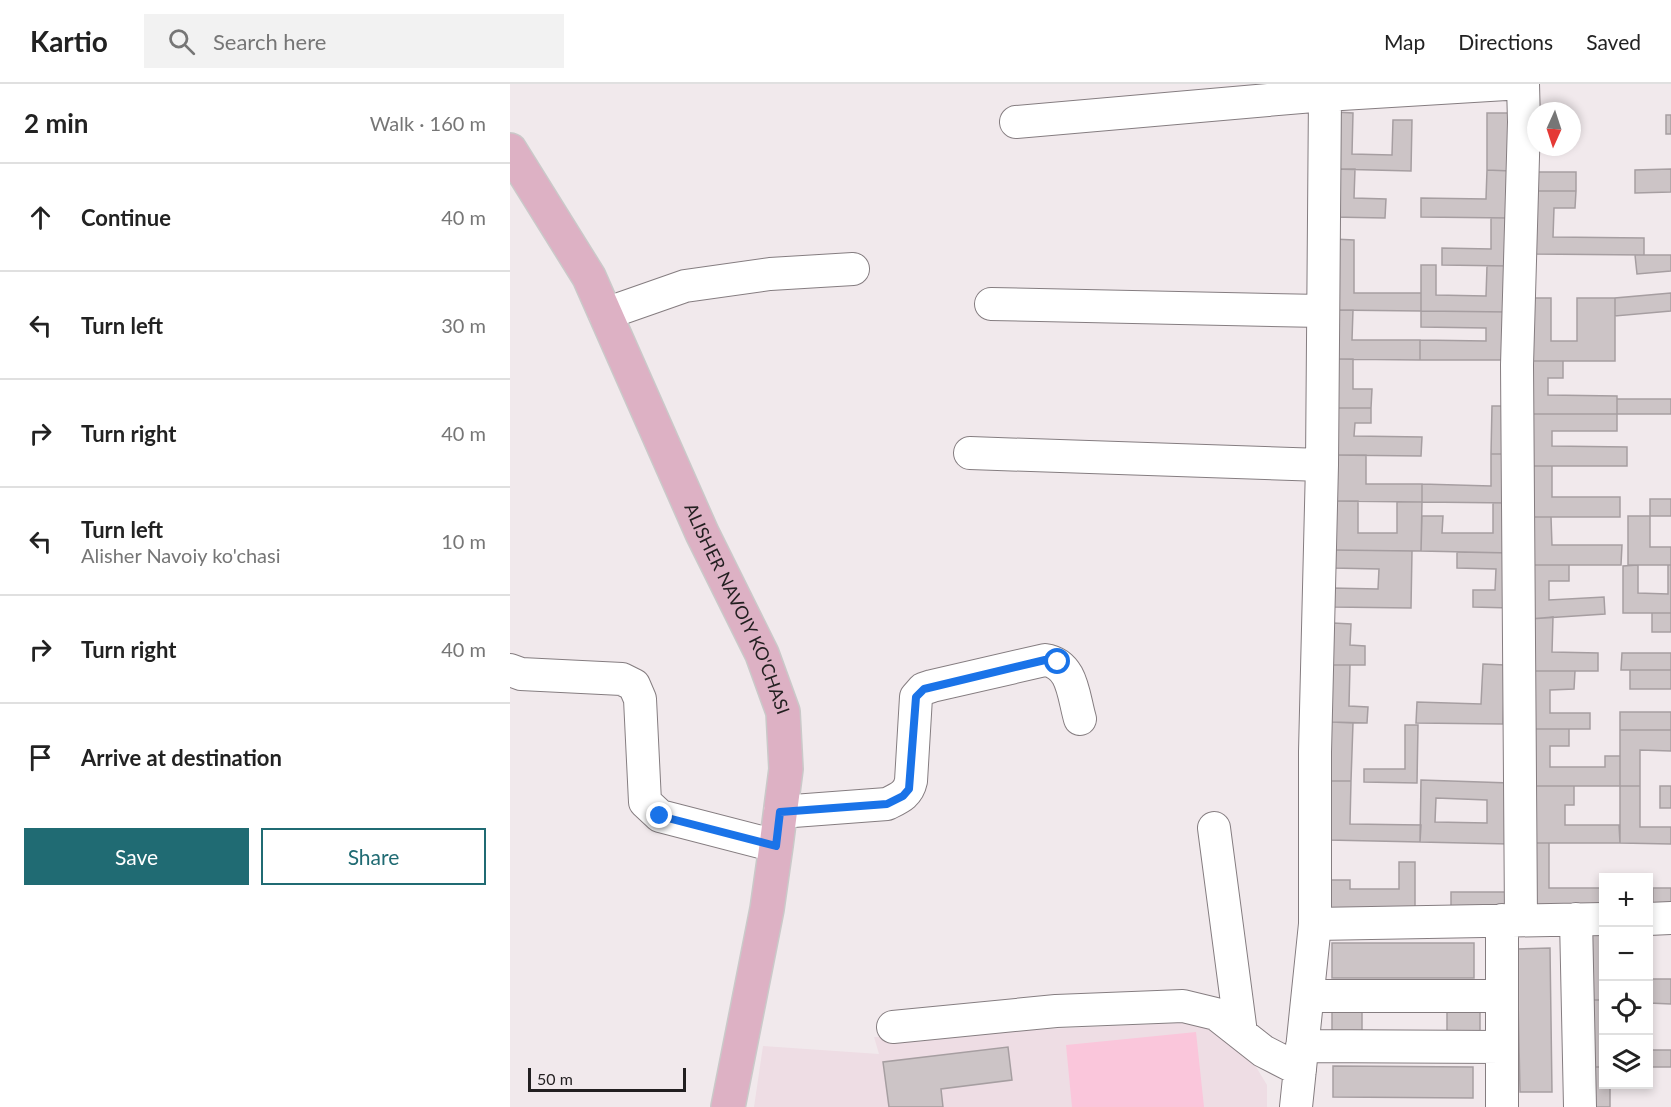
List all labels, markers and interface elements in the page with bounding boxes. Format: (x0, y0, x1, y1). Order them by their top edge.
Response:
search box (144, 14, 564, 68)
text: Kartio (30, 24, 108, 58)
icon: search (165, 25, 198, 58)
text: Search here (213, 28, 326, 55)
text: Map (1384, 29, 1425, 54)
text: Directions (1458, 29, 1553, 54)
text: Saved (1586, 29, 1641, 54)
north arrow (1527, 102, 1581, 156)
text: 2 min (24, 107, 88, 139)
text: Walk · 160 m (370, 111, 486, 135)
icon: ahead (24, 201, 57, 234)
text: Continue (81, 204, 171, 231)
text: 40 m (441, 205, 486, 229)
icon: left (24, 309, 57, 342)
text: Turn left (81, 312, 163, 339)
text: 30 m (441, 313, 486, 337)
icon: right (24, 417, 57, 450)
text: Turn right (81, 420, 176, 447)
text: 40 m (441, 421, 486, 445)
street label: ALISHER NAVOIY KO'CHASI (680, 500, 795, 717)
text: Turn left (81, 516, 163, 543)
icon: left (24, 525, 57, 558)
text: 10 m (441, 529, 486, 553)
text: Alisher Navoiy ko'chasi (81, 543, 281, 567)
icon: right (24, 633, 57, 666)
text: Turn right (81, 636, 176, 663)
text: 40 m (441, 637, 486, 661)
route start (1044, 648, 1070, 674)
icon: arrive (24, 741, 57, 774)
text: Arrive at destination (81, 744, 282, 771)
route end (646, 802, 672, 828)
button: Save (24, 828, 249, 885)
button: Share (261, 828, 486, 885)
map controls (1599, 873, 1653, 1089)
button: + (1599, 873, 1653, 927)
button: − (1599, 927, 1653, 981)
button: locate (1599, 981, 1653, 1035)
button: layers (1599, 1035, 1653, 1089)
scale bar (528, 1065, 686, 1092)
text: 50 m (537, 1069, 573, 1088)

